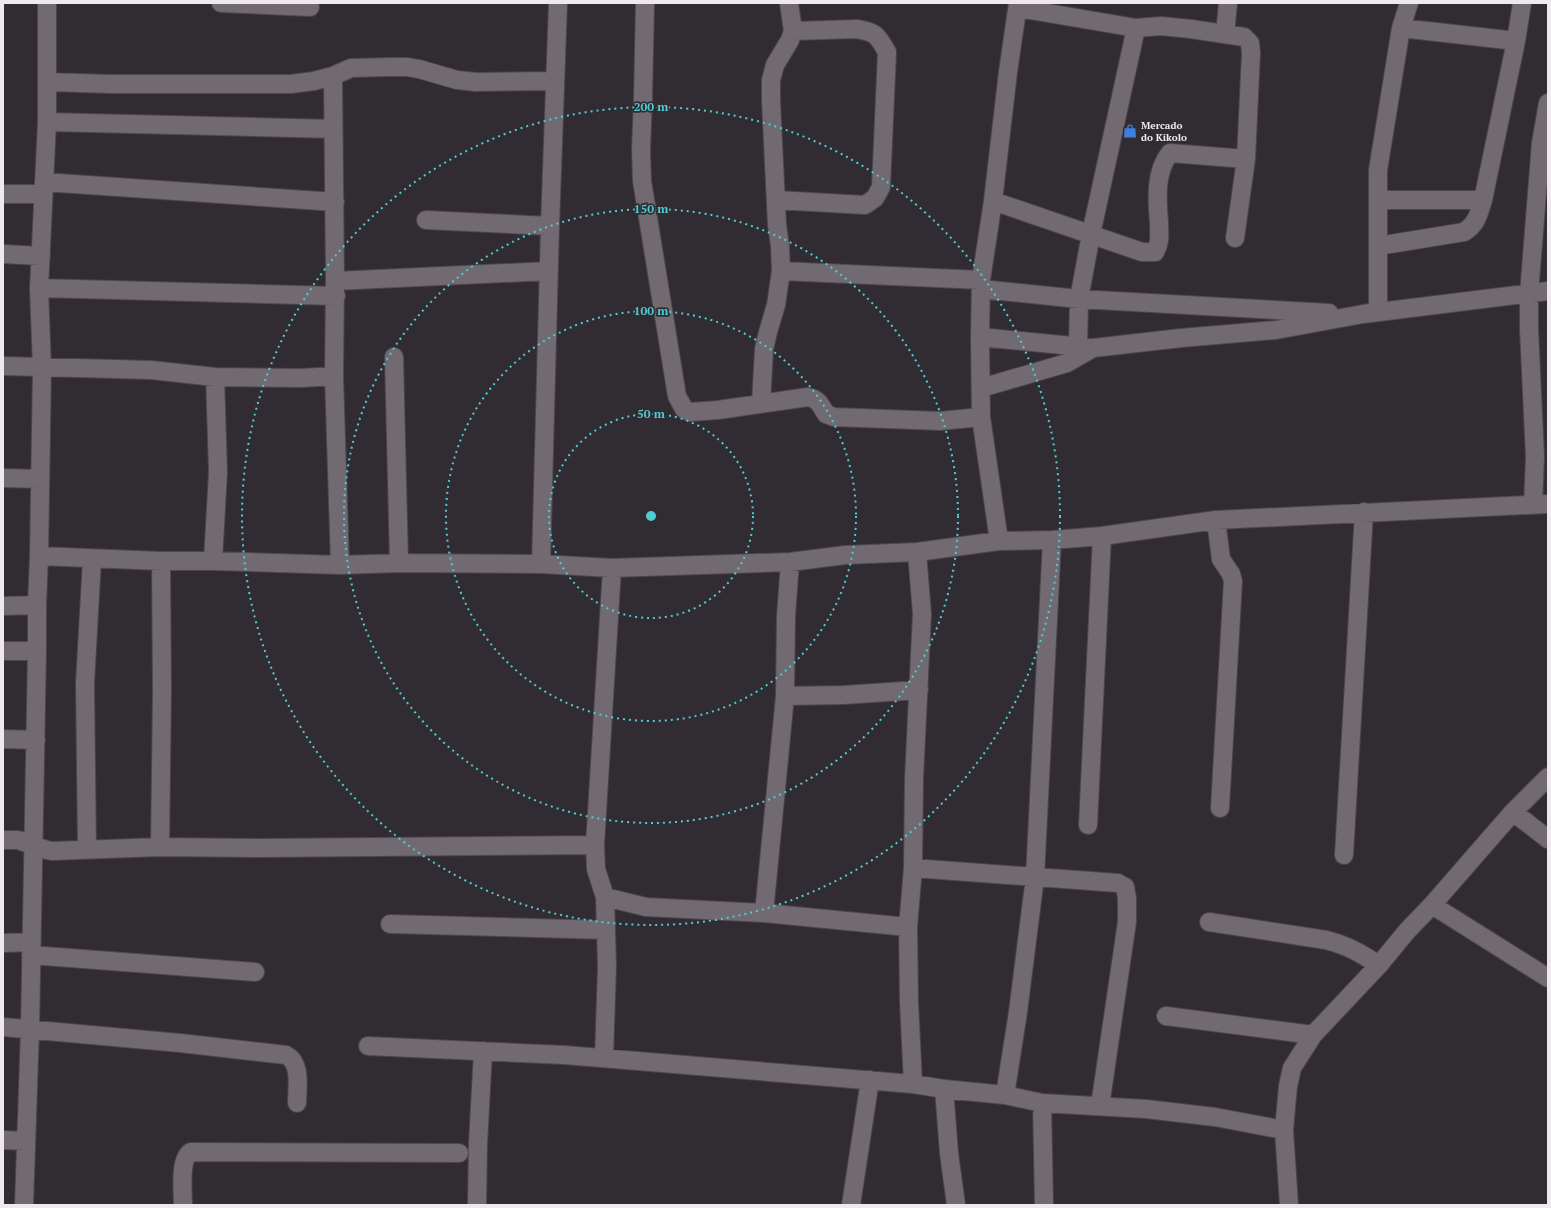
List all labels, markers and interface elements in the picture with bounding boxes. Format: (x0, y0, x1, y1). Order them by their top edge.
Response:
text: 200 m (634, 99, 668, 114)
place label: Mercado do Kikolo (1141, 119, 1187, 144)
shop icon: Mercado do Kikolo (1122, 123, 1138, 139)
text: 150 m (634, 201, 668, 216)
text: 100 m (634, 303, 668, 318)
text: 50 m (637, 406, 665, 421)
centre of rings (644, 509, 658, 523)

